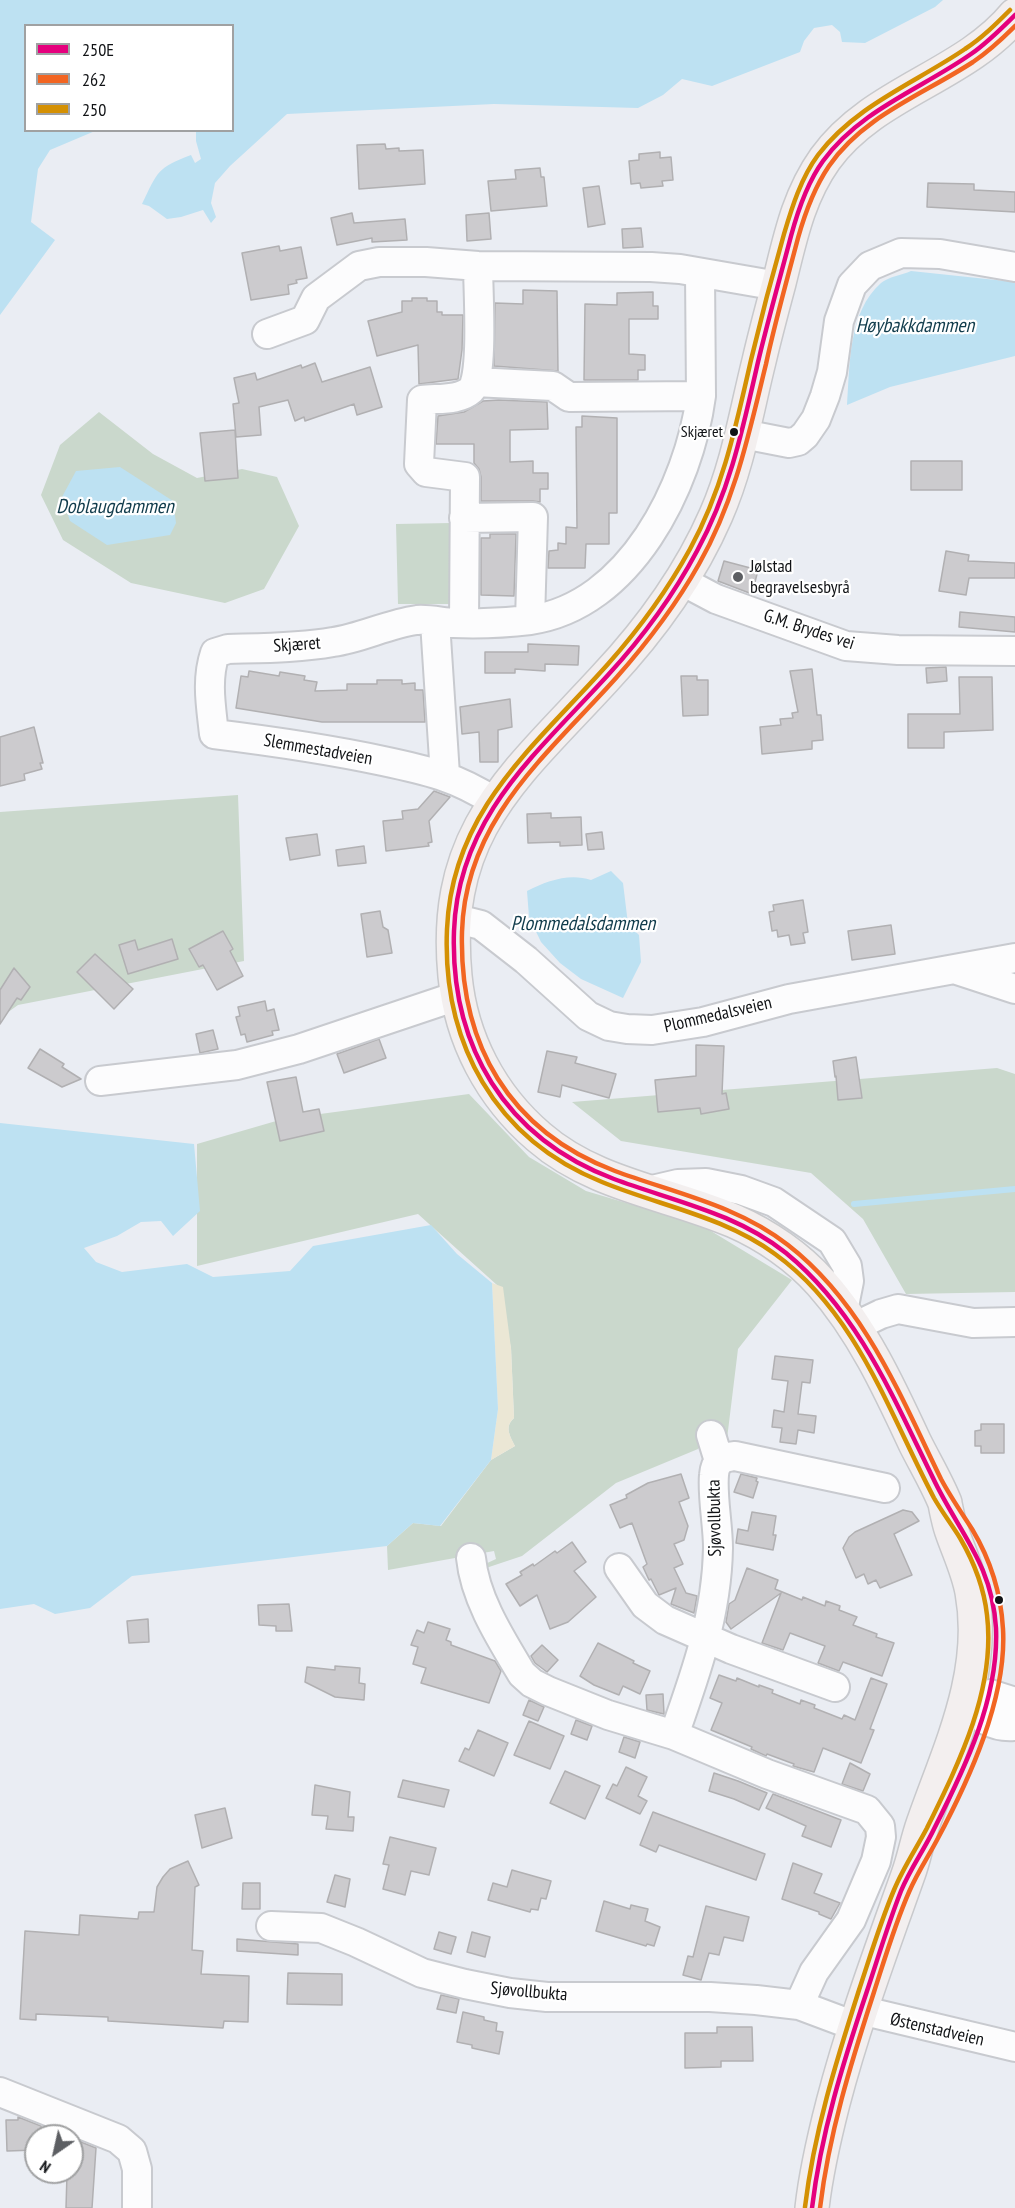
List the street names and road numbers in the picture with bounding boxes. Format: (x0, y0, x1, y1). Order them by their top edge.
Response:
street label: G.M. Brydes vei (761, 605, 857, 655)
street label: Skjæret (273, 633, 321, 657)
street label: Slemmestadveien (262, 730, 374, 770)
street label: Plommedalsveien (662, 992, 774, 1038)
street label: Sjøvollbukta (704, 1479, 726, 1557)
street label: Sjøvollbukta (490, 1978, 568, 2006)
street label: Østenstadveien (888, 2009, 986, 2051)

